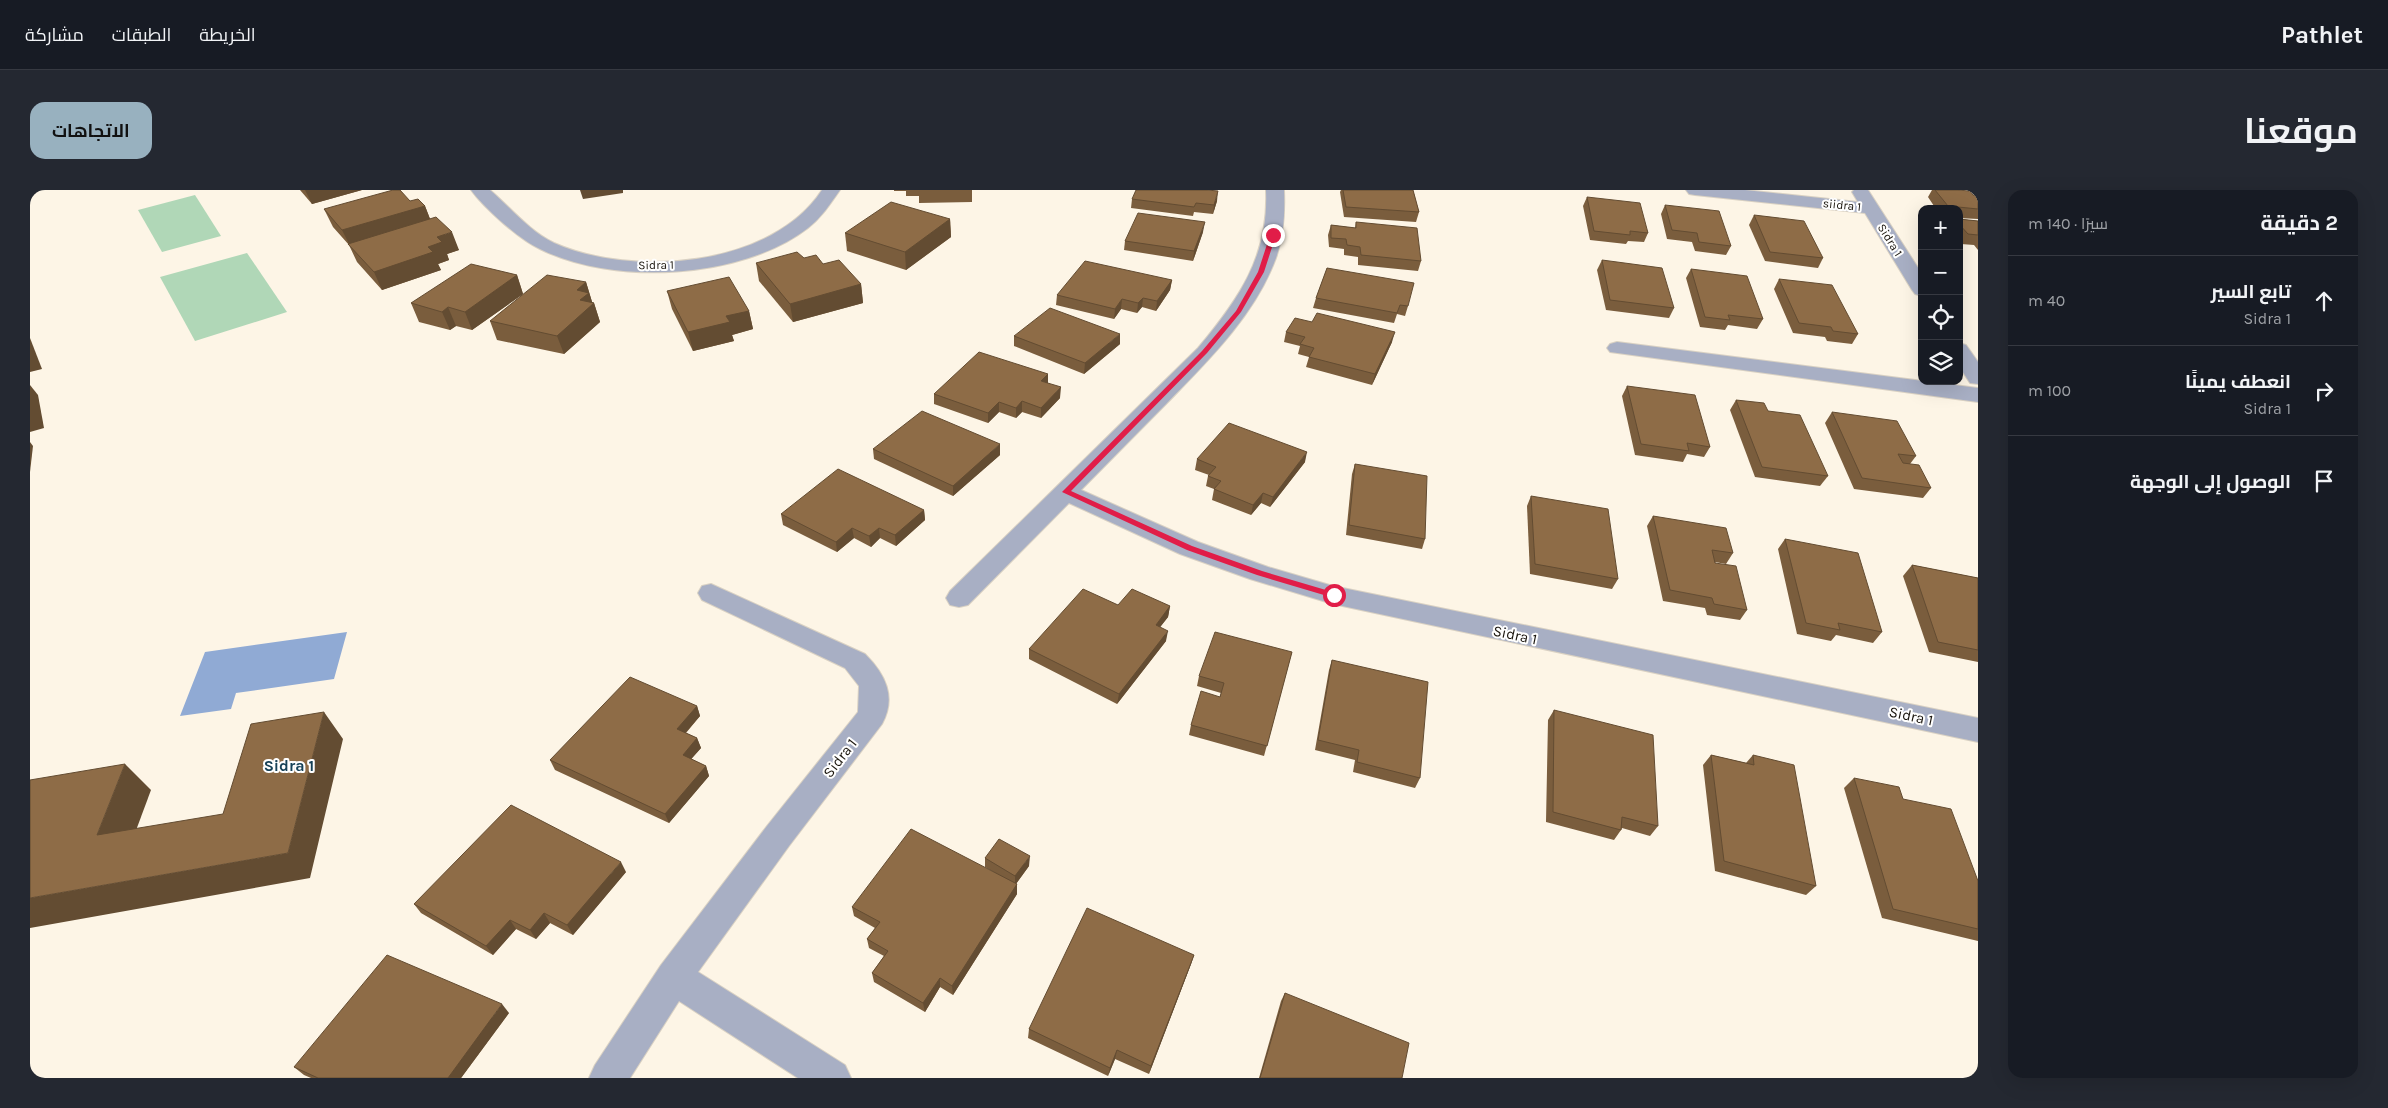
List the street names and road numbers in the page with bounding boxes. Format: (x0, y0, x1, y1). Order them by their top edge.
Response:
street label: siidra 1 (1822, 196, 1862, 214)
street label: Sidra 1 (1875, 221, 1905, 259)
street label: Sidra 1 (638, 258, 674, 272)
street label: Sidra 1 (1491, 622, 1539, 648)
street label: Sidra 1 (1887, 703, 1935, 729)
street label: Sidra 1 (819, 735, 861, 781)

